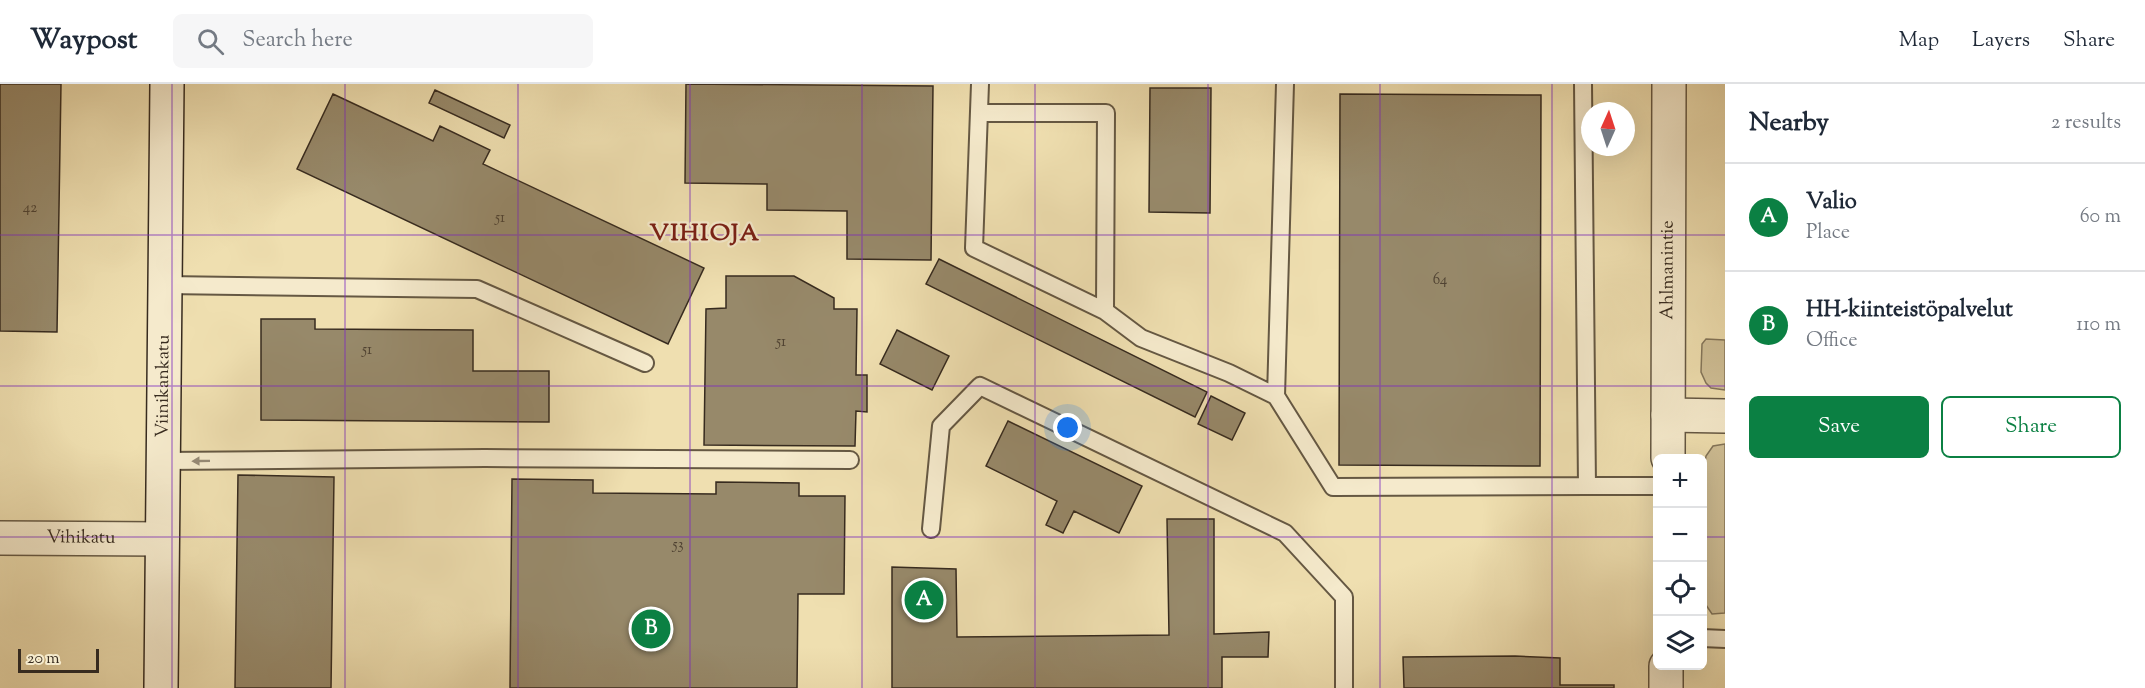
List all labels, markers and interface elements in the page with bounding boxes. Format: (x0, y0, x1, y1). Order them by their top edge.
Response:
search box (173, 14, 593, 68)
text: Waypost (30, 21, 137, 61)
icon: search (194, 25, 227, 58)
text: Search here (242, 25, 353, 57)
text: Map (1899, 26, 1939, 56)
text: Layers (1972, 26, 2030, 56)
text: Share (2063, 26, 2115, 56)
north arrow (1581, 102, 1635, 156)
text: Nearby (1749, 105, 1829, 142)
text: 2 results (2051, 109, 2121, 138)
text: Valio (1806, 187, 1857, 219)
house number: 42 (23, 198, 37, 219)
text: A (1760, 203, 1777, 232)
text: 60 m (2080, 203, 2121, 232)
house number: 51 (494, 208, 505, 229)
district label: VIHIOJA (650, 217, 760, 251)
text: Place (1806, 219, 1850, 248)
street label: Ahlmanintie (1655, 220, 1682, 320)
house number: 64 (1433, 270, 1448, 291)
text: HH-kiinteistöpalvelut (1806, 295, 2013, 327)
text: B (1762, 311, 1775, 340)
text: 110 m (2076, 311, 2121, 340)
text: Office (1806, 327, 1858, 356)
house number: 51 (775, 332, 786, 353)
street label: Viinikankatu (150, 335, 178, 438)
house number: 51 (361, 340, 372, 361)
button: Save (1749, 396, 1929, 458)
button: Share (1941, 396, 2121, 458)
your location (1053, 413, 1082, 442)
map controls (1653, 454, 1707, 670)
button: + (1653, 454, 1707, 508)
one-way arrow (191, 456, 210, 465)
button: − (1653, 508, 1707, 562)
street label: Vihikatu (47, 525, 115, 552)
house number: 53 (671, 535, 684, 556)
button: locate (1653, 562, 1707, 616)
pin: A (904, 578, 944, 622)
pin: B (632, 606, 670, 652)
button: layers (1653, 616, 1707, 670)
scale bar (18, 646, 99, 674)
text: 20 m (27, 648, 60, 671)

